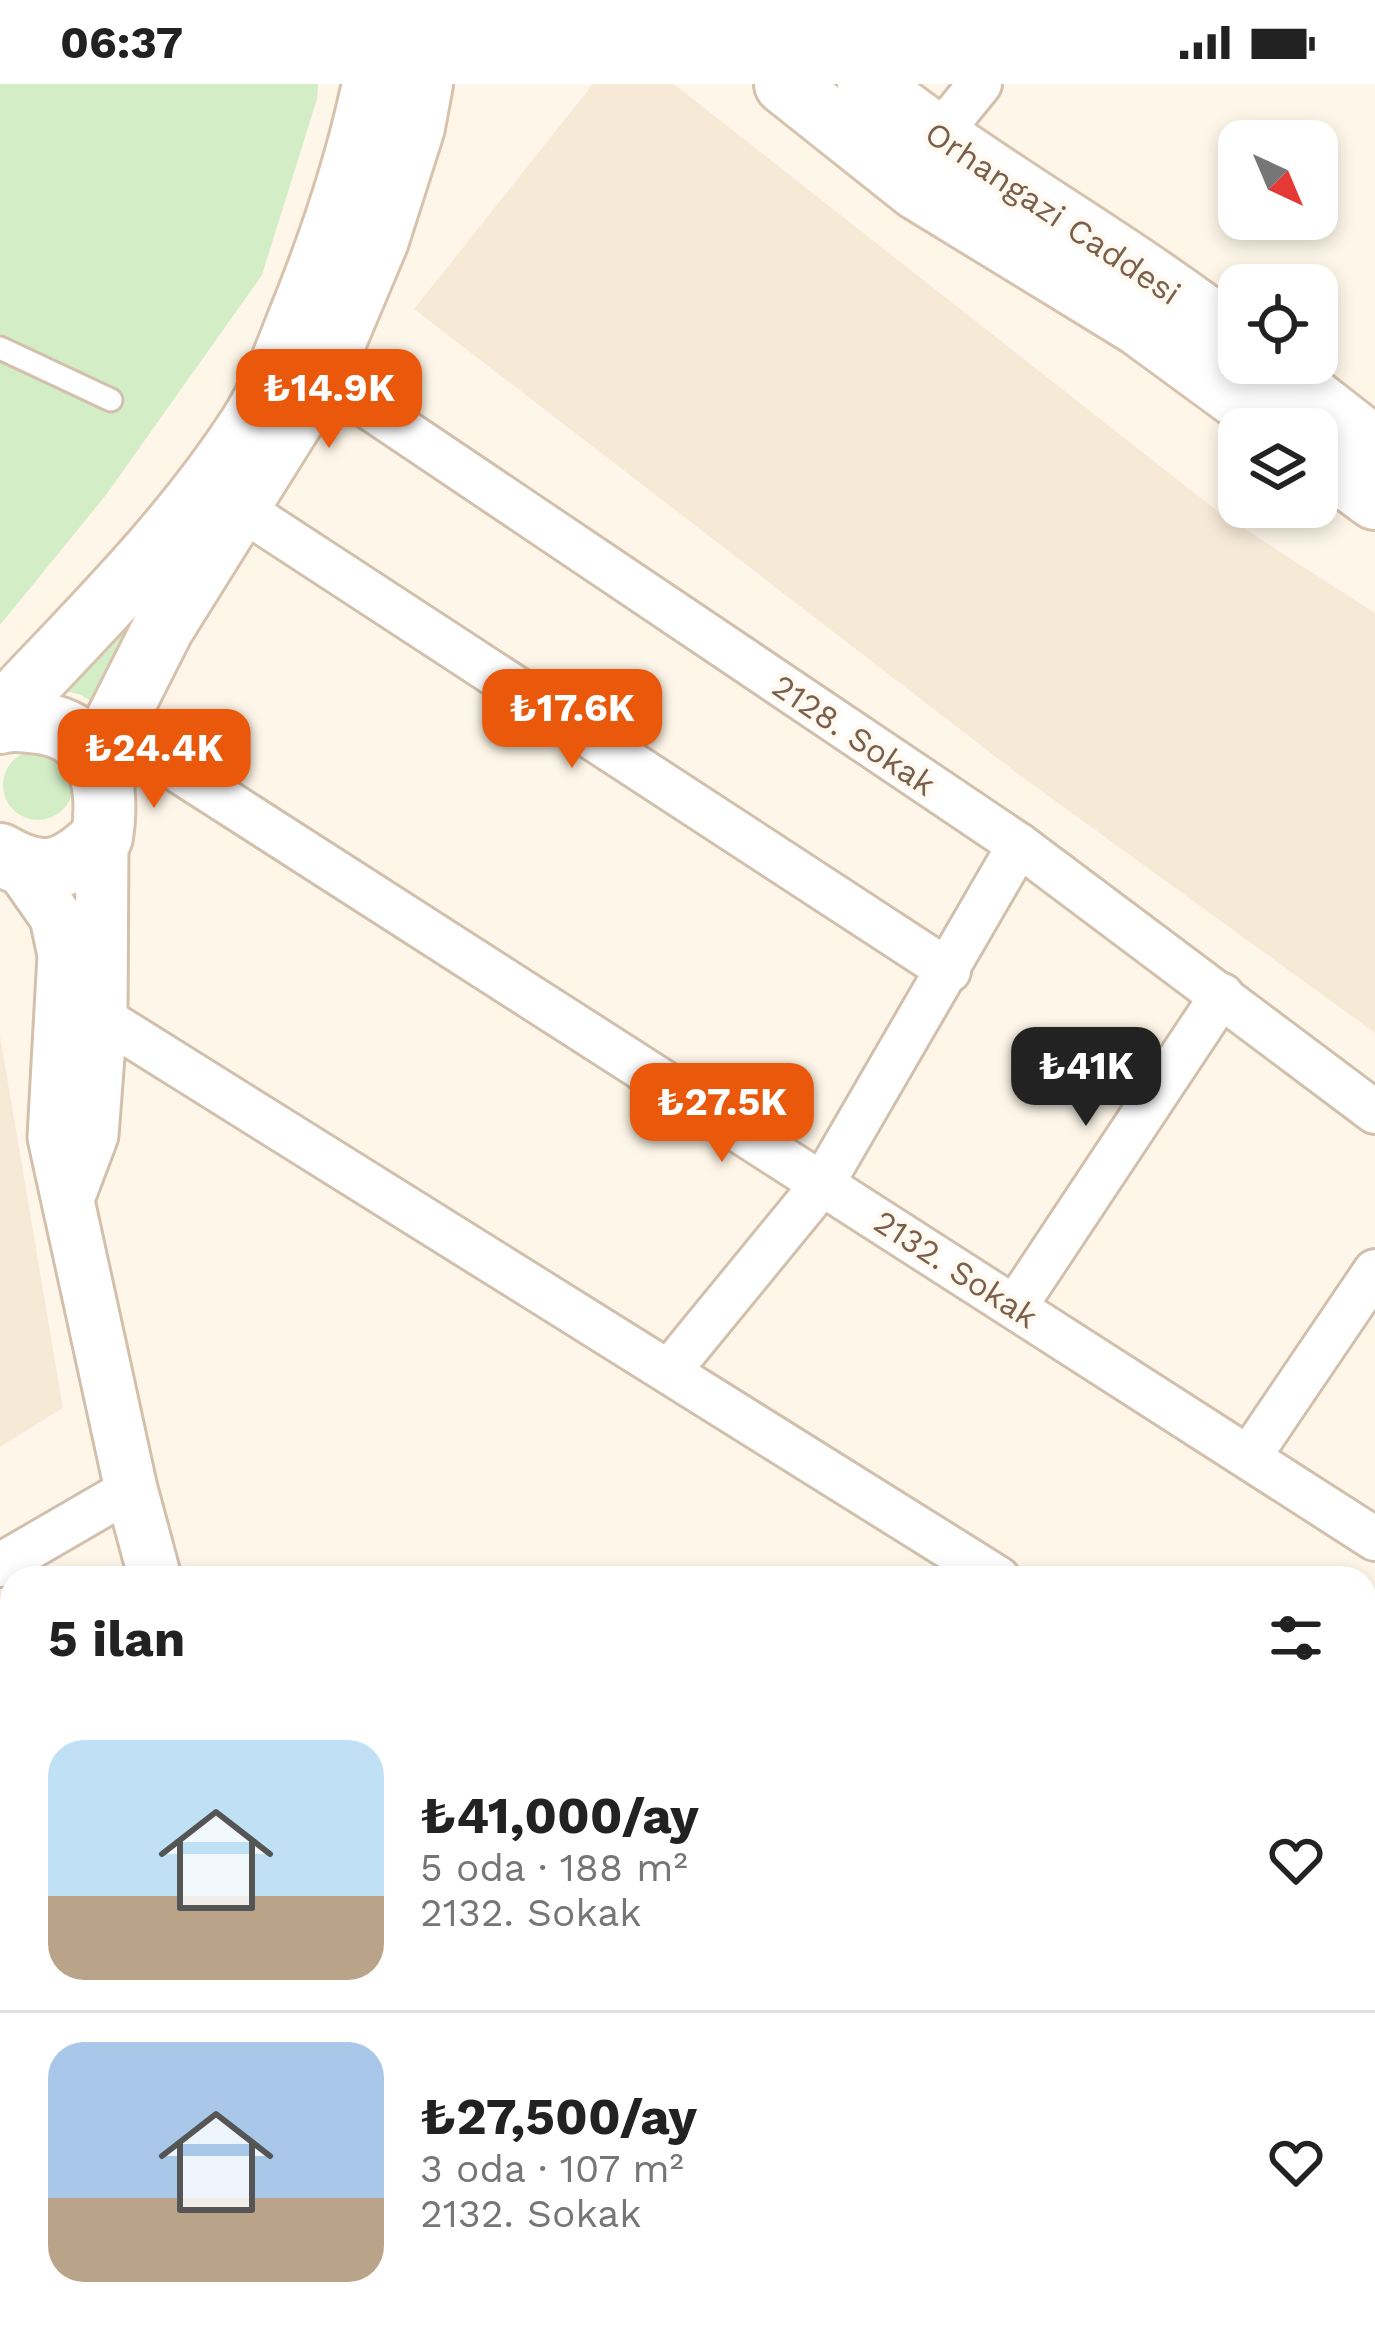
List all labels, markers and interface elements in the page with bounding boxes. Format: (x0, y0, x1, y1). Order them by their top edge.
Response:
text: 06:37 (60, 16, 183, 69)
street label: Orhangazi Caddesi (918, 113, 1188, 313)
north arrow (1218, 120, 1338, 240)
map controls (1218, 120, 1338, 528)
button: locate (1218, 264, 1338, 384)
pin: ₺14.9K (231, 349, 427, 451)
text: ₺14.9K (263, 365, 395, 410)
button: layers (1218, 408, 1338, 528)
street label: 2128. Sokak (765, 666, 943, 804)
pin: ₺17.6K (474, 669, 670, 771)
text: ₺17.6K (509, 685, 635, 730)
pin: ₺24.4K (56, 709, 252, 811)
text: ₺24.4K (85, 725, 223, 770)
pin: ₺41K (1015, 1027, 1157, 1129)
text: ₺41K (1038, 1043, 1134, 1088)
pin: ₺27.5K (624, 1063, 820, 1165)
text: ₺27.5K (657, 1079, 787, 1124)
street label: 2132. Sokak (867, 1202, 1045, 1336)
icon: filters (1263, 1605, 1329, 1671)
text: 5 ilan (48, 1609, 185, 1668)
text: ₺41,000/ay (420, 1786, 699, 1845)
icon: home (144, 1788, 288, 1932)
icon: heart (1263, 1827, 1329, 1893)
text: 5 oda · 188 m² (420, 1845, 688, 1890)
text: 2132. Sokak (420, 1890, 641, 1935)
text: ₺27,500/ay (420, 2087, 697, 2146)
icon: home (144, 2090, 288, 2234)
icon: heart (1263, 2129, 1329, 2195)
text: 3 oda · 107 m² (420, 2146, 684, 2191)
text: 2132. Sokak (420, 2191, 641, 2236)

